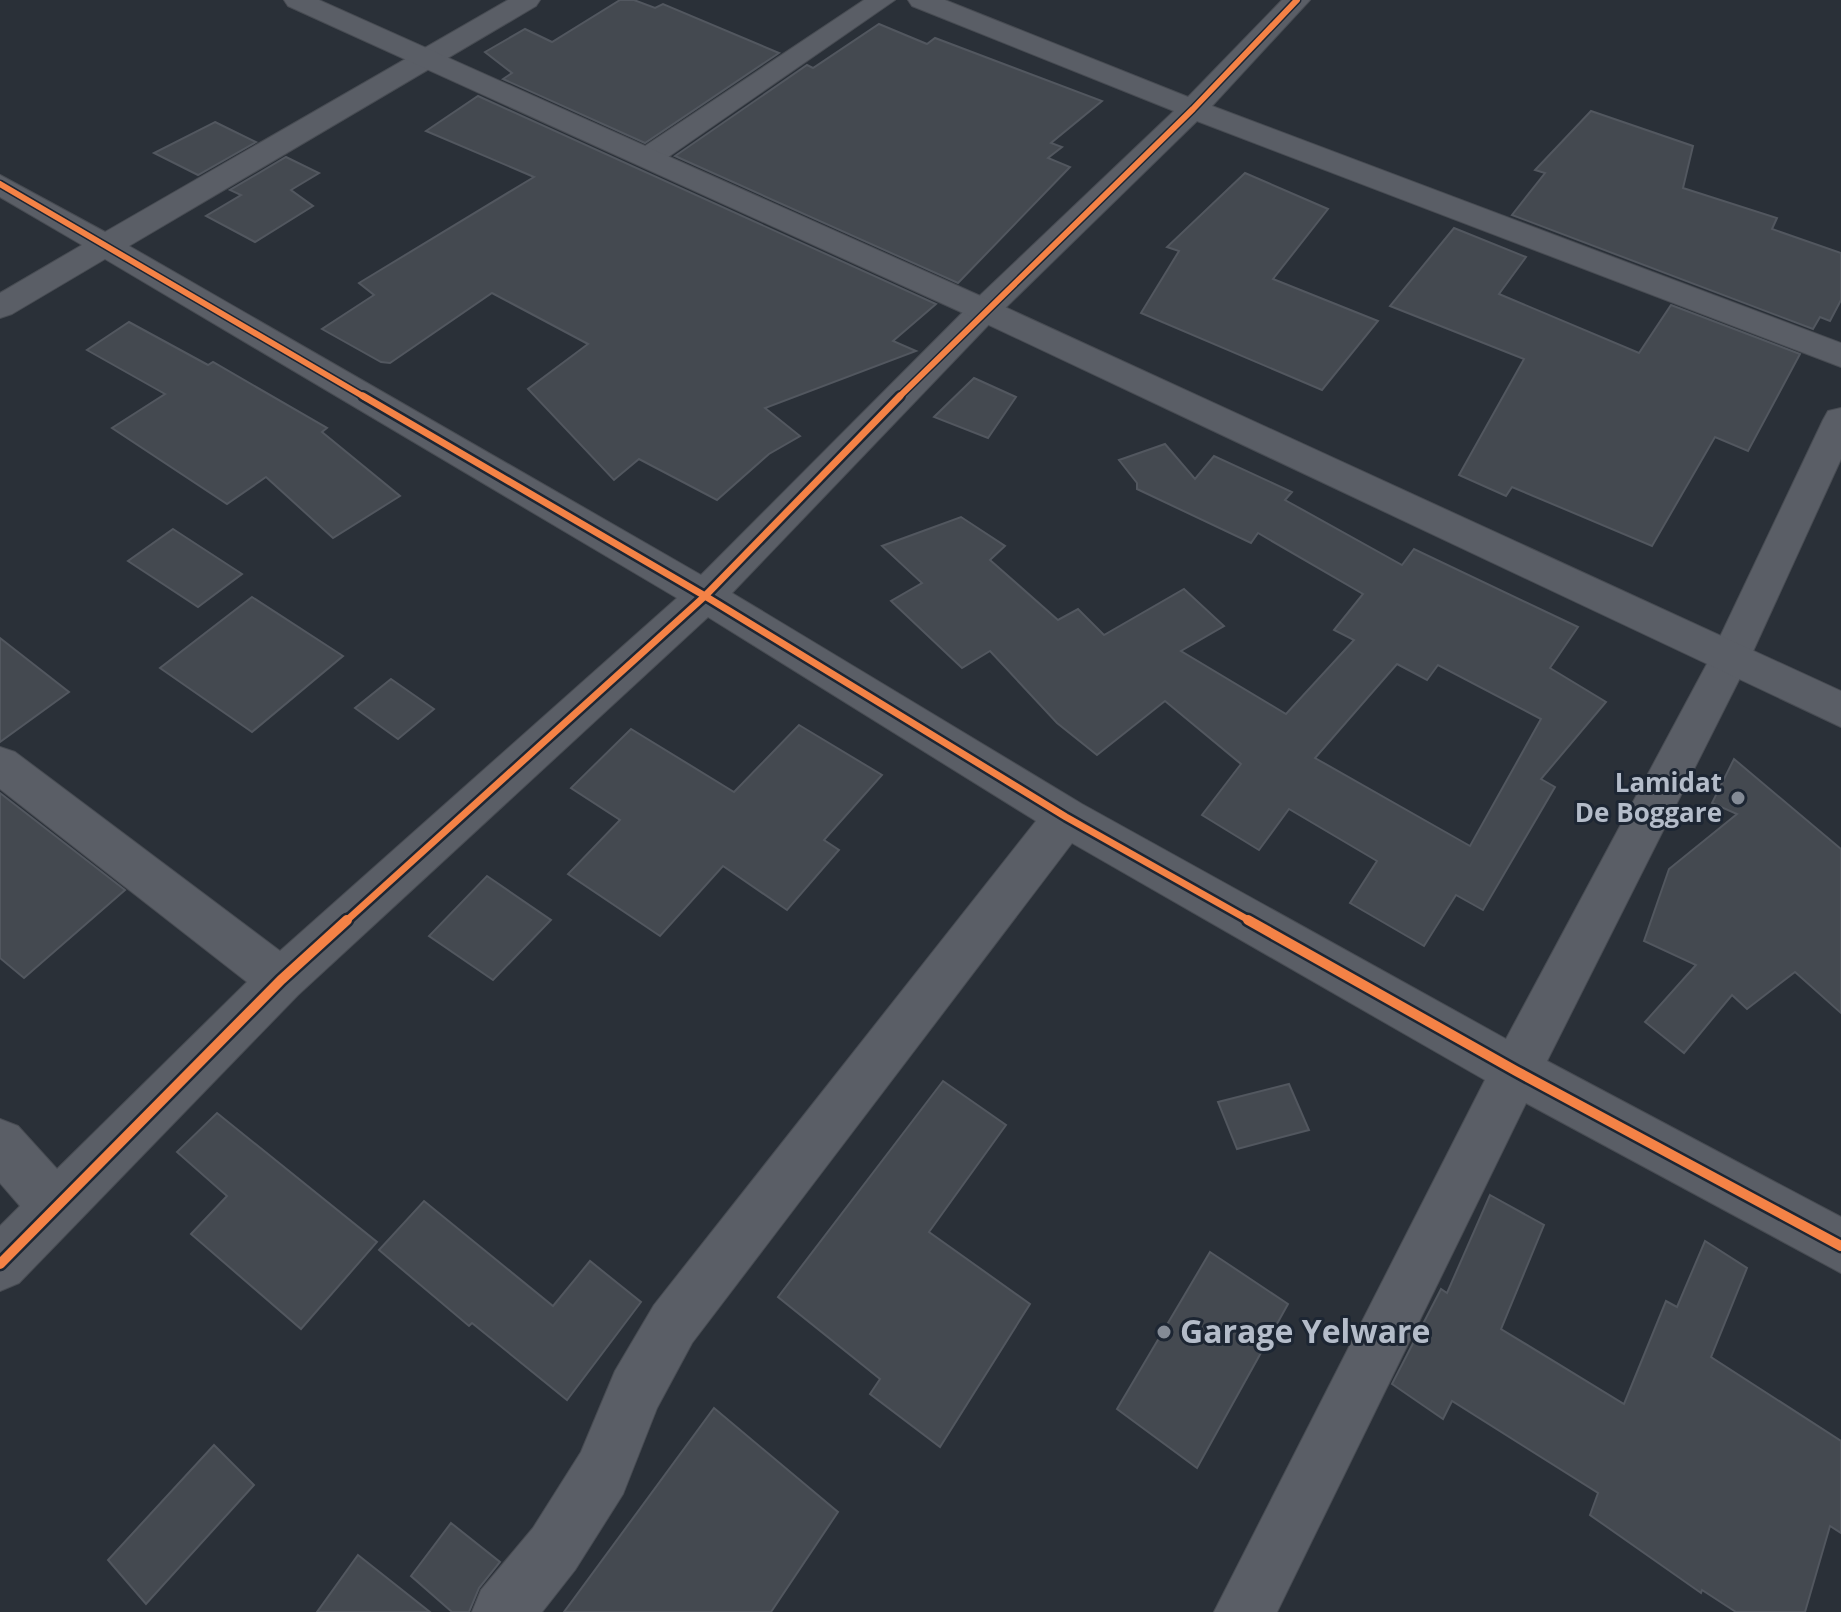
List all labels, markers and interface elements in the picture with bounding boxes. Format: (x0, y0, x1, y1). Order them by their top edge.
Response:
place label: Lamidat De Boggare (1575, 764, 1722, 830)
marker: Lamidat De Boggare (1729, 789, 1747, 807)
place label: Garage Yelware (1180, 1309, 1430, 1352)
marker: Garage Yelware (1155, 1323, 1173, 1341)

